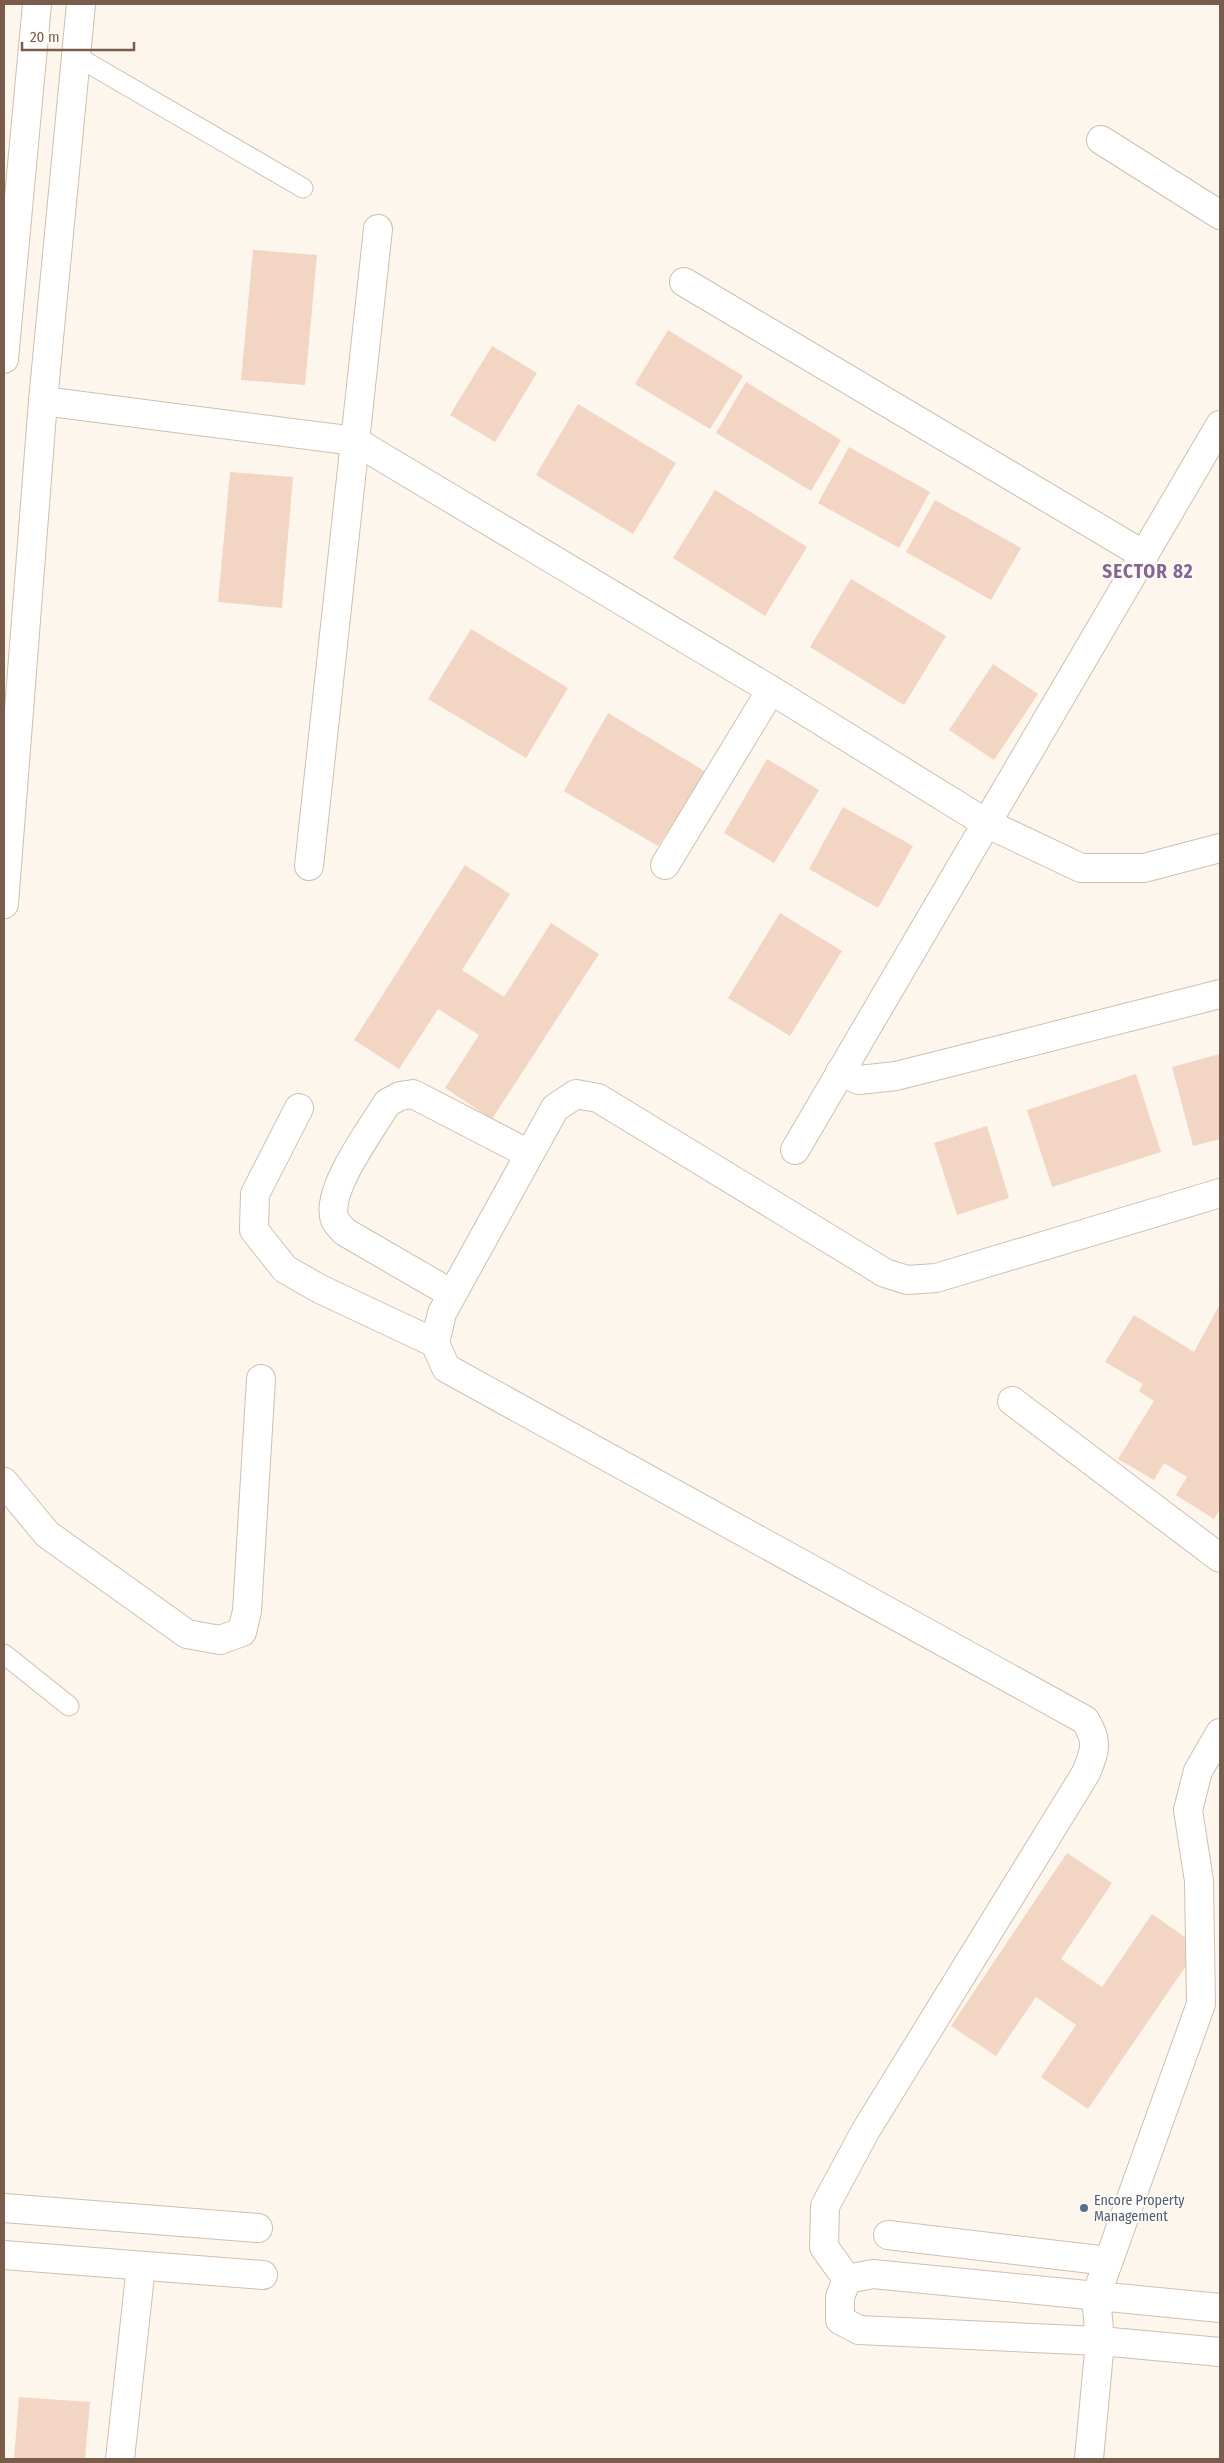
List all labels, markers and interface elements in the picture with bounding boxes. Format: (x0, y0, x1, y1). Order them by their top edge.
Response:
scale bar (22, 20, 135, 52)
text: 20 m (30, 28, 60, 46)
district label: SECTOR 82 (1102, 560, 1194, 583)
place label: Encore Property Management (1094, 2192, 1185, 2225)
marker: Encore Property Management (1078, 2202, 1090, 2214)

